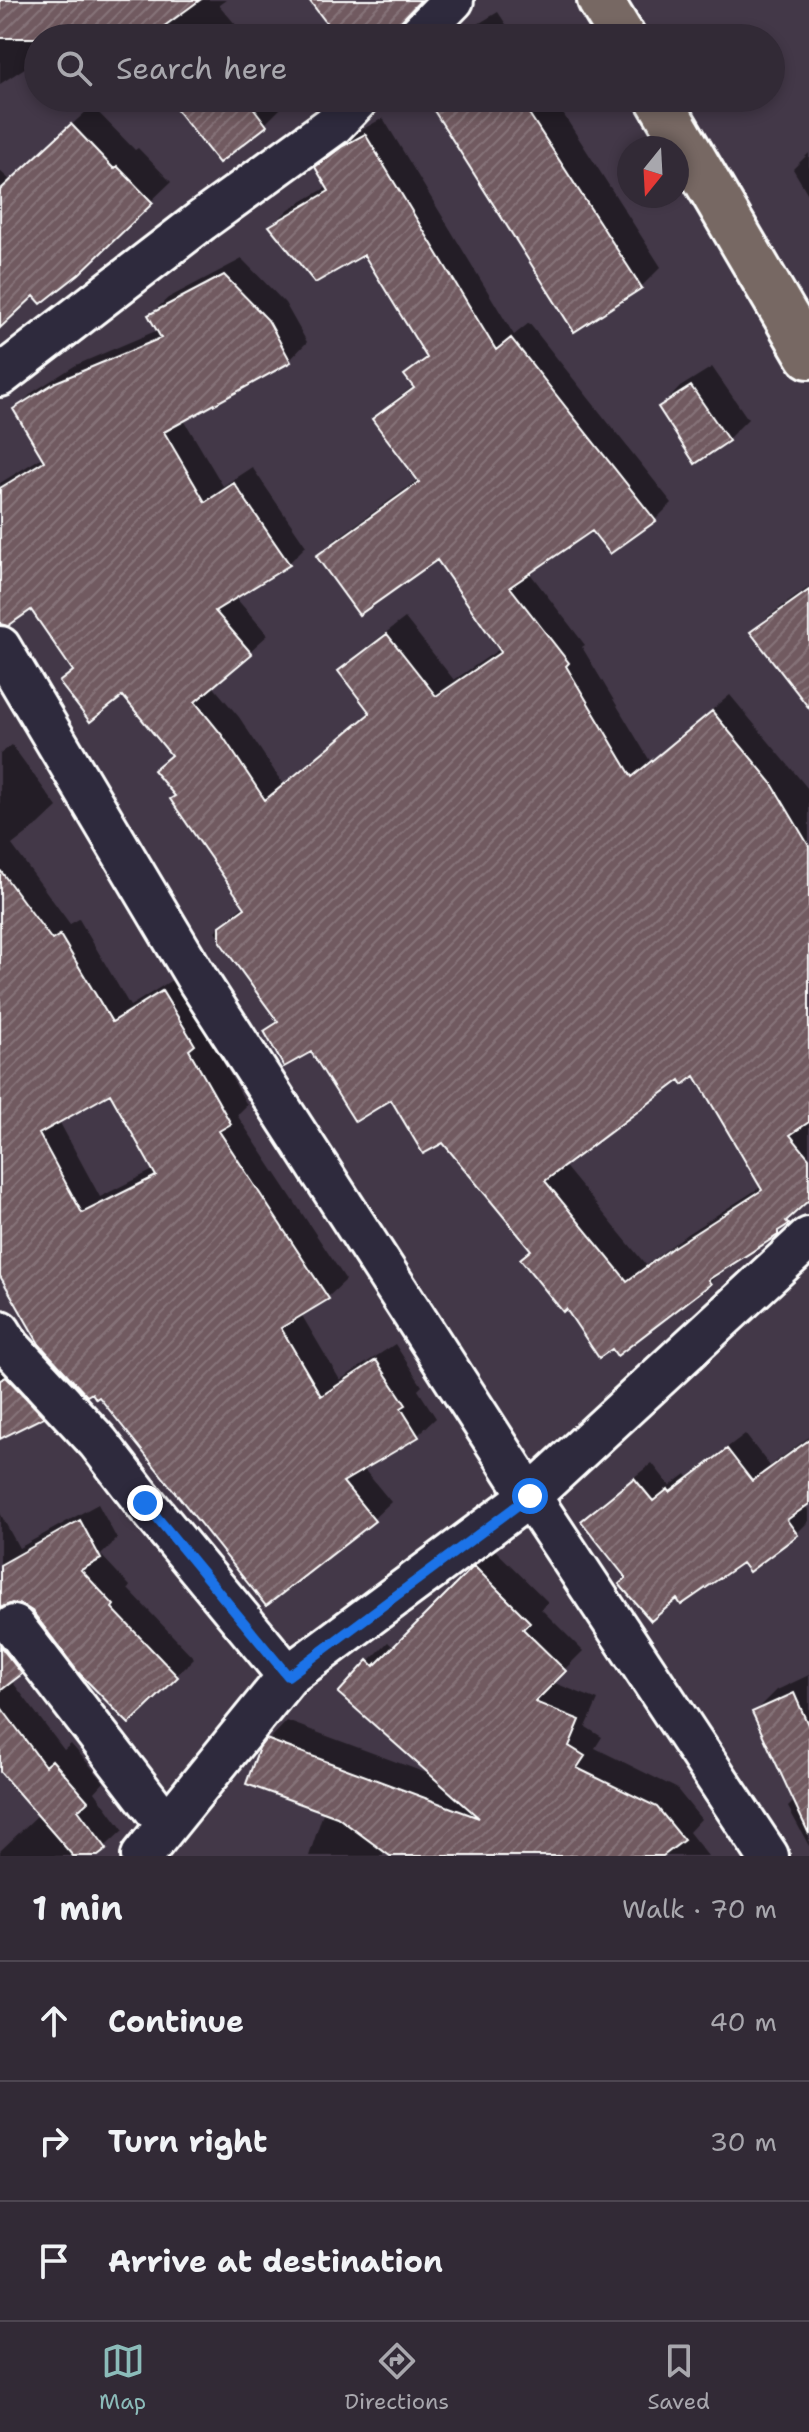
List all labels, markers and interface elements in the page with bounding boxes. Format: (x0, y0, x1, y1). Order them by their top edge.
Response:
search box (24, 24, 785, 112)
icon: search (52, 46, 96, 90)
text: Search here (116, 48, 287, 89)
north arrow (617, 136, 689, 208)
route start (512, 1478, 548, 1514)
route end (127, 1485, 163, 1521)
text: 1 min (32, 1885, 123, 1931)
text: Walk · 70 m (622, 1891, 777, 1926)
icon: ahead (32, 1999, 76, 2043)
text: Continue (108, 2001, 244, 2042)
text: 40 m (710, 2004, 777, 2039)
icon: right (32, 2119, 76, 2163)
text: Turn right (108, 2121, 267, 2162)
text: 30 m (710, 2124, 777, 2159)
icon: arrive (32, 2239, 76, 2283)
text: Arrive at destination (108, 2241, 443, 2282)
tab: Map (99, 2339, 146, 2416)
tab: Directions (344, 2339, 449, 2416)
tab: Saved (647, 2339, 710, 2416)

